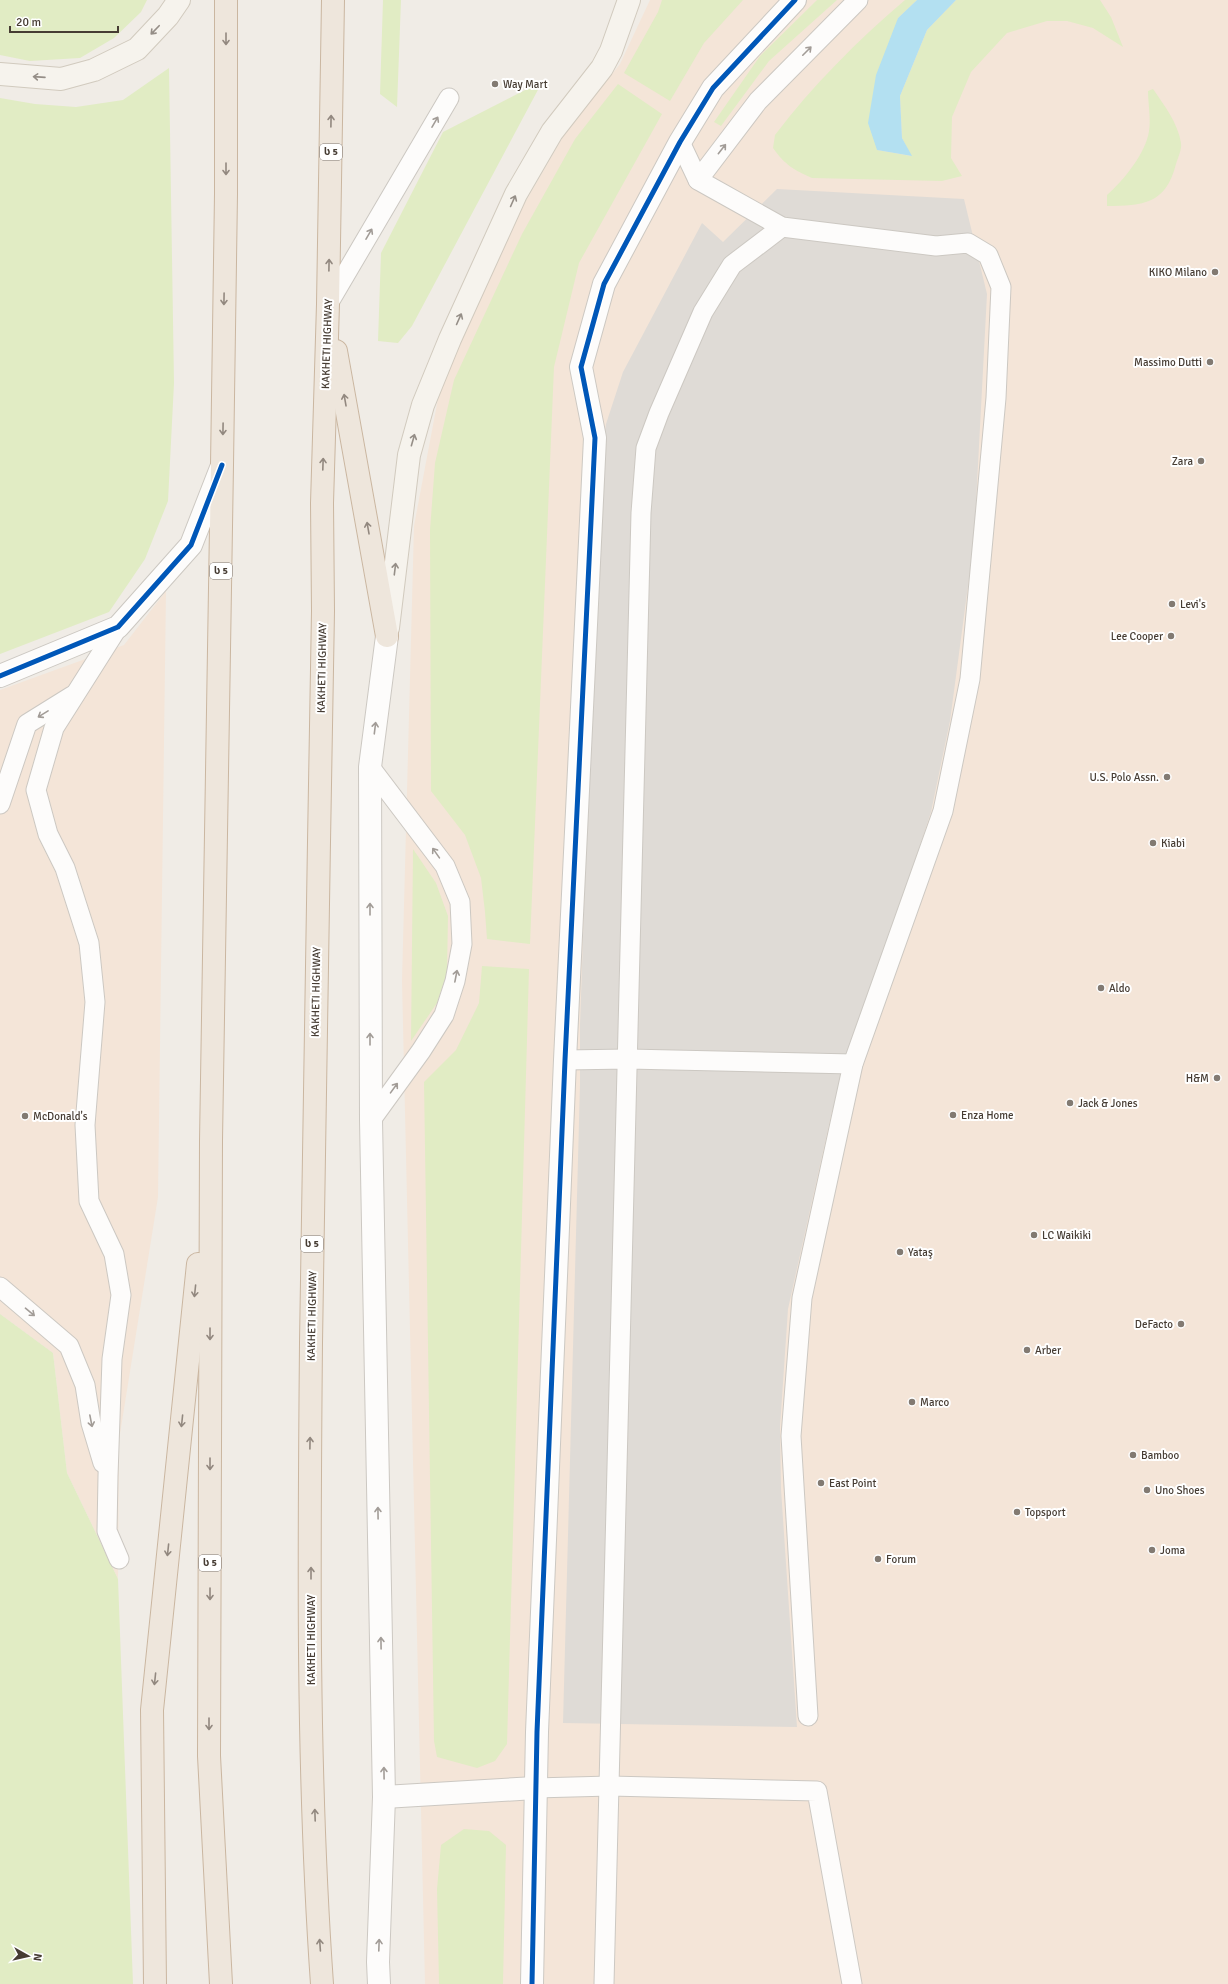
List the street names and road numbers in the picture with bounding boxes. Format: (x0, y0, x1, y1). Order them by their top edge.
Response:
road number: ს 5 (320, 144, 342, 160)
street label: KAKHETI HIGHWAY (319, 298, 335, 389)
road number: ს 5 (210, 563, 232, 579)
street label: KAKHETI HIGHWAY (315, 622, 329, 713)
street label: KAKHETI HIGHWAY (309, 946, 323, 1037)
road number: ს 5 (301, 1236, 323, 1252)
street label: KAKHETI HIGHWAY (305, 1270, 319, 1361)
road number: ს 5 (199, 1555, 221, 1571)
street label: KAKHETI HIGHWAY (305, 1594, 318, 1685)

